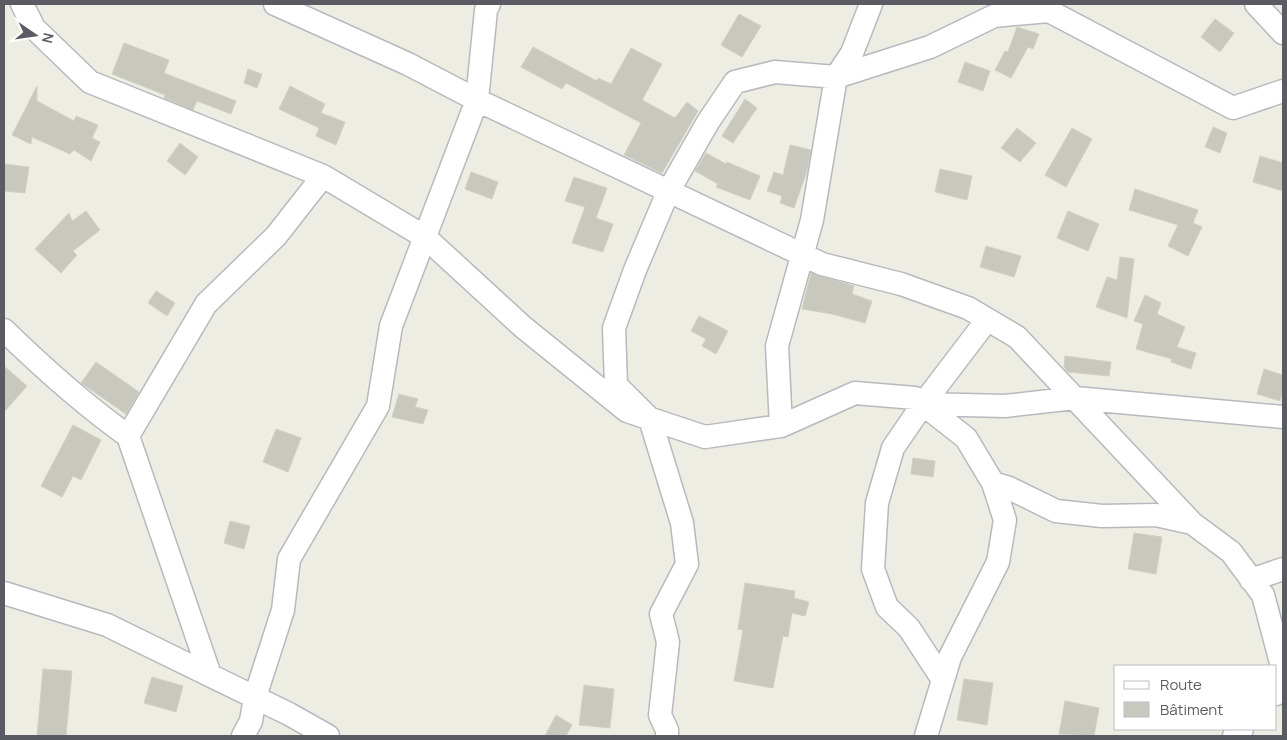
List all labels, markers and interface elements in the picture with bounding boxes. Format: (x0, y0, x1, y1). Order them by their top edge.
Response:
north arrow (10, 10, 60, 60)
text: N (38, 31, 59, 45)
legend (1114, 665, 1277, 730)
text: Route (1160, 674, 1202, 695)
text: Bâtiment (1160, 699, 1223, 720)

